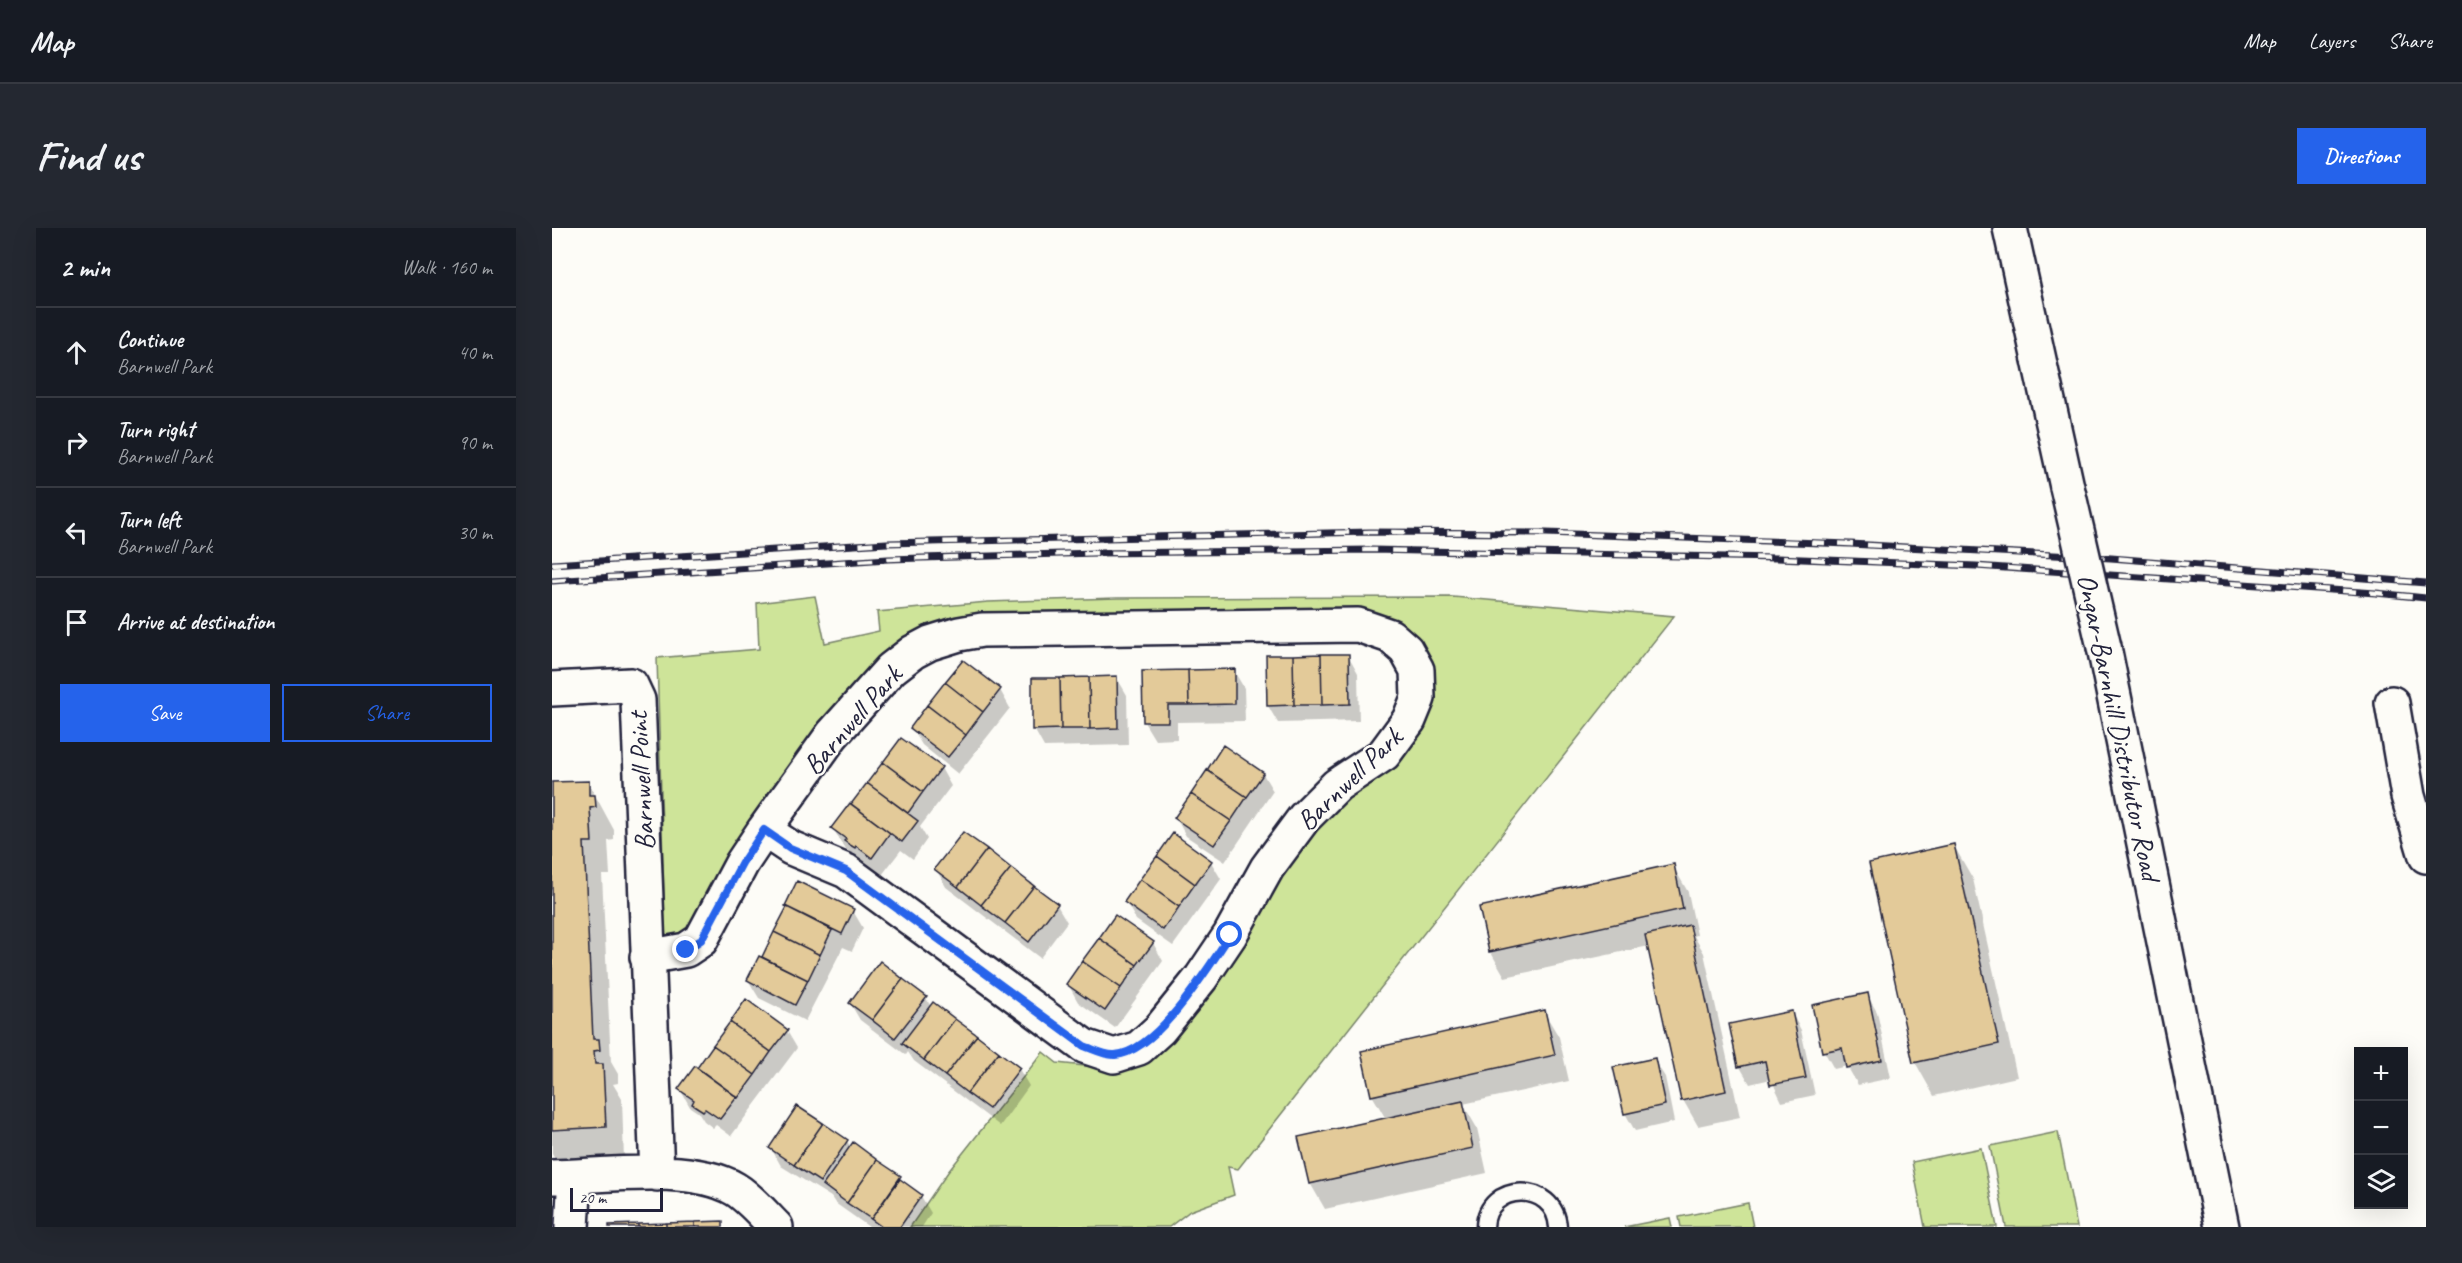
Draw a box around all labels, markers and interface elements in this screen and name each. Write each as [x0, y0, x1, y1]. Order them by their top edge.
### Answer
text: Map [30, 24, 73, 59]
text: Map [2243, 28, 2276, 54]
text: Layers [2309, 28, 2355, 54]
text: Share [2388, 28, 2432, 54]
button: Directions [2297, 128, 2426, 184]
text: Find us [36, 130, 141, 183]
text: 2 min [60, 251, 110, 284]
text: Walk · 160 m [402, 255, 492, 280]
text: Continue [117, 326, 183, 354]
icon: ahead [60, 336, 93, 369]
text: 40 m [458, 340, 492, 365]
text: Barnwell Park [117, 354, 212, 379]
text: Turn right [117, 416, 194, 444]
icon: right [60, 426, 93, 459]
text: 90 m [458, 430, 492, 455]
text: Barnwell Park [117, 444, 212, 469]
text: Turn left [117, 506, 181, 534]
icon: left [60, 516, 93, 549]
text: 30 m [458, 520, 492, 545]
text: Barnwell Park [117, 534, 212, 559]
street label: Ongar-Barnhill Distributor Road [2069, 571, 2169, 887]
icon: arrive [60, 606, 93, 639]
text: Arrive at destination [117, 608, 274, 636]
street label: Barnwell Park [795, 656, 911, 782]
button: Save [60, 684, 270, 742]
button: Share [282, 684, 492, 742]
street label: Barnwell Point [620, 708, 662, 851]
street label: Barnwell Park [1289, 718, 1411, 838]
route start [1216, 921, 1242, 947]
route end [672, 936, 698, 962]
map controls [2354, 1047, 2408, 1209]
button: + [2354, 1047, 2408, 1101]
button: − [2354, 1101, 2408, 1155]
button: layers [2354, 1155, 2408, 1209]
scale bar [570, 1185, 663, 1212]
text: 20 m [579, 1188, 606, 1208]

